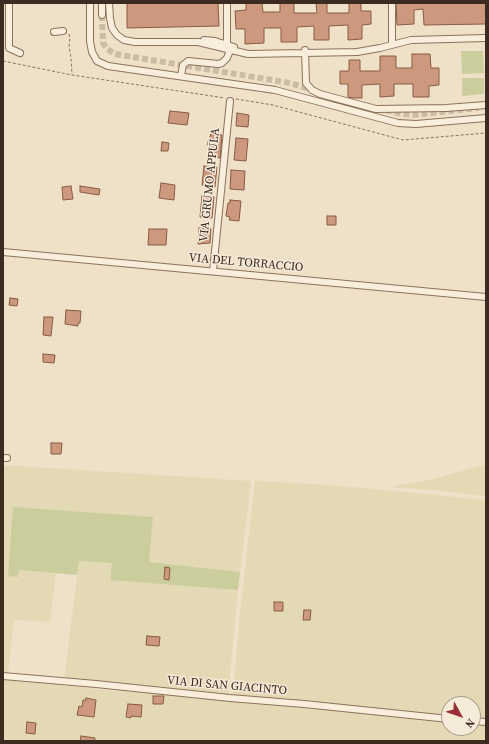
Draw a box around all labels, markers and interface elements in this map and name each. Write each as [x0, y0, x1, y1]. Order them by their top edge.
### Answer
street label: VIA GRUMO APPULA [197, 127, 223, 243]
street label: VIA DEL TORRACCIO [188, 251, 304, 275]
street label: VIA DI SAN GIACINTO [166, 674, 288, 698]
north arrow [441, 696, 481, 736]
text: N [461, 715, 478, 731]

